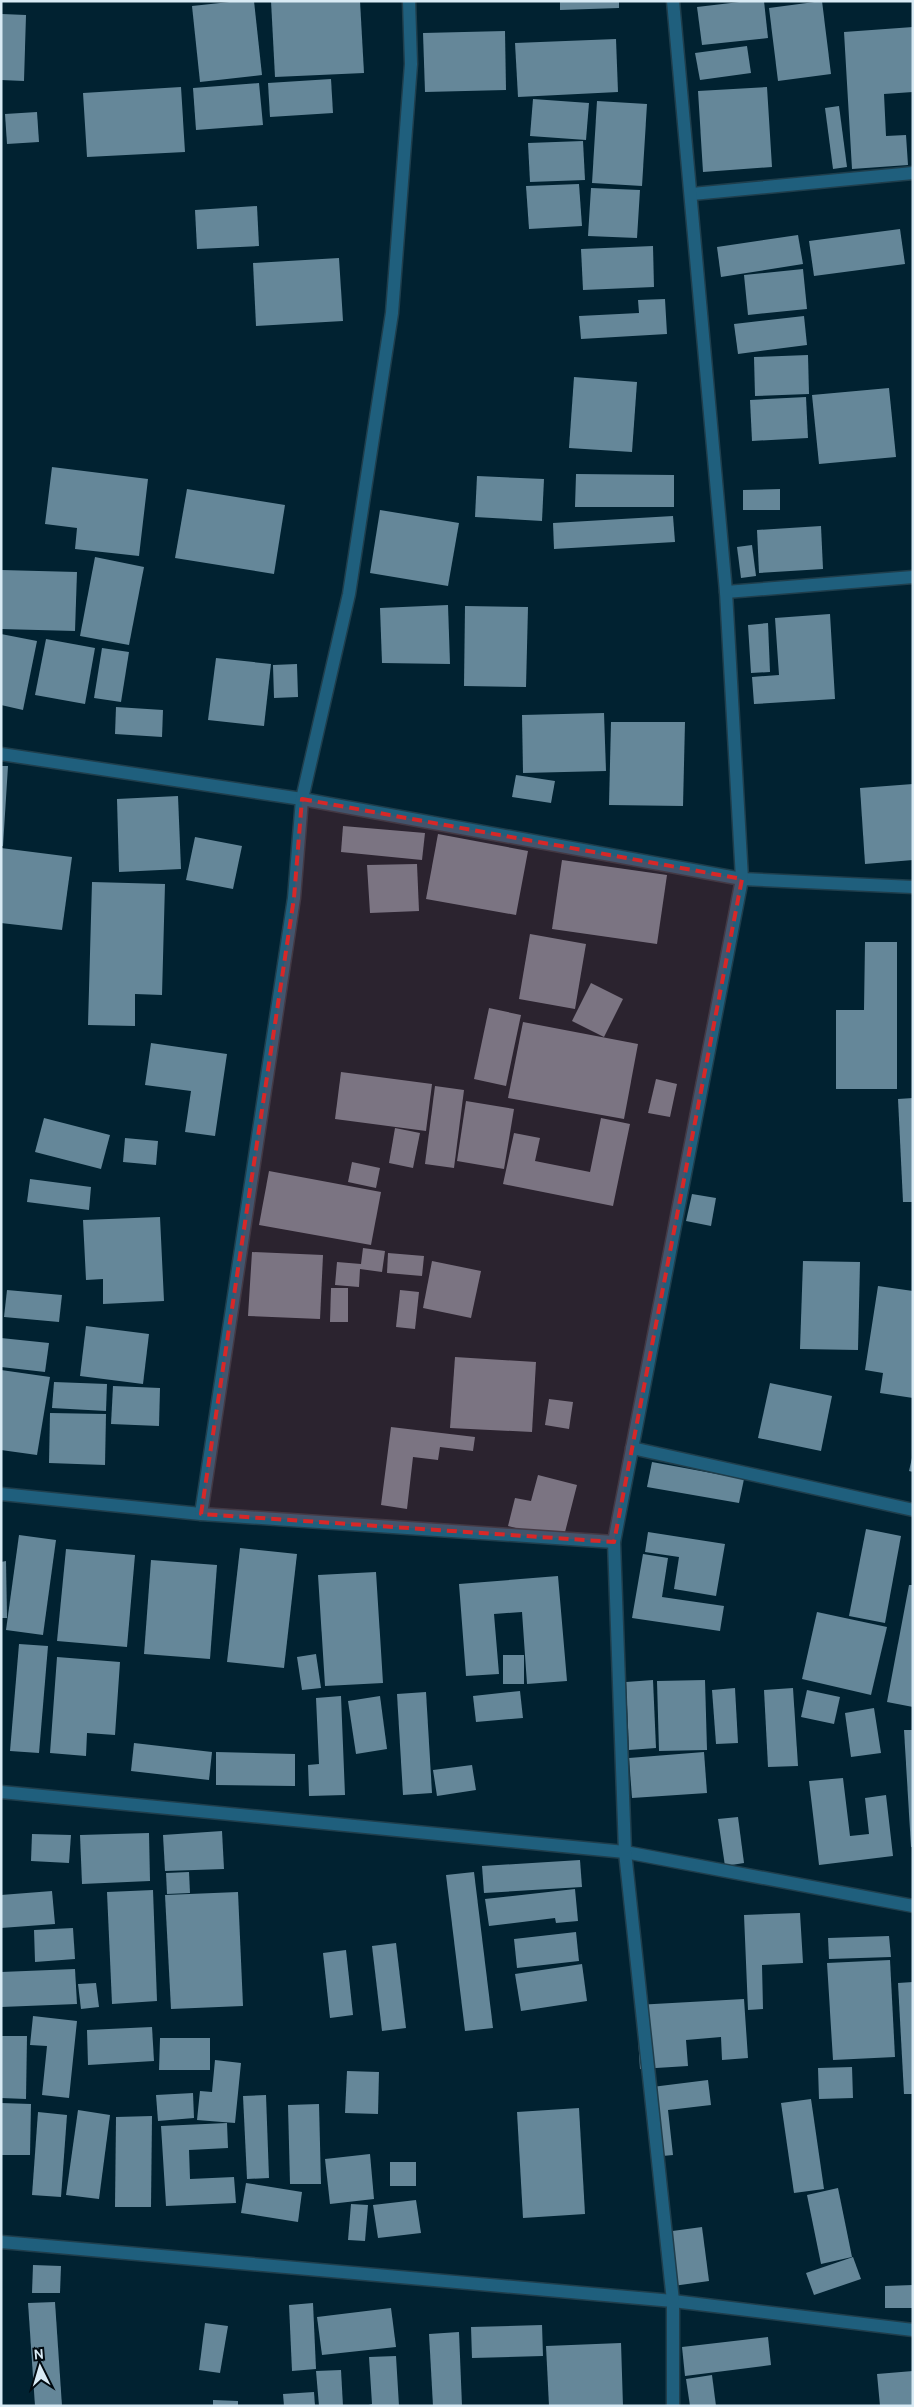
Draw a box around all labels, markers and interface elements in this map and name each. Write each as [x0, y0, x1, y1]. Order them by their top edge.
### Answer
north arrow [15, 2342, 65, 2392]
text: N [33, 2345, 45, 2363]

